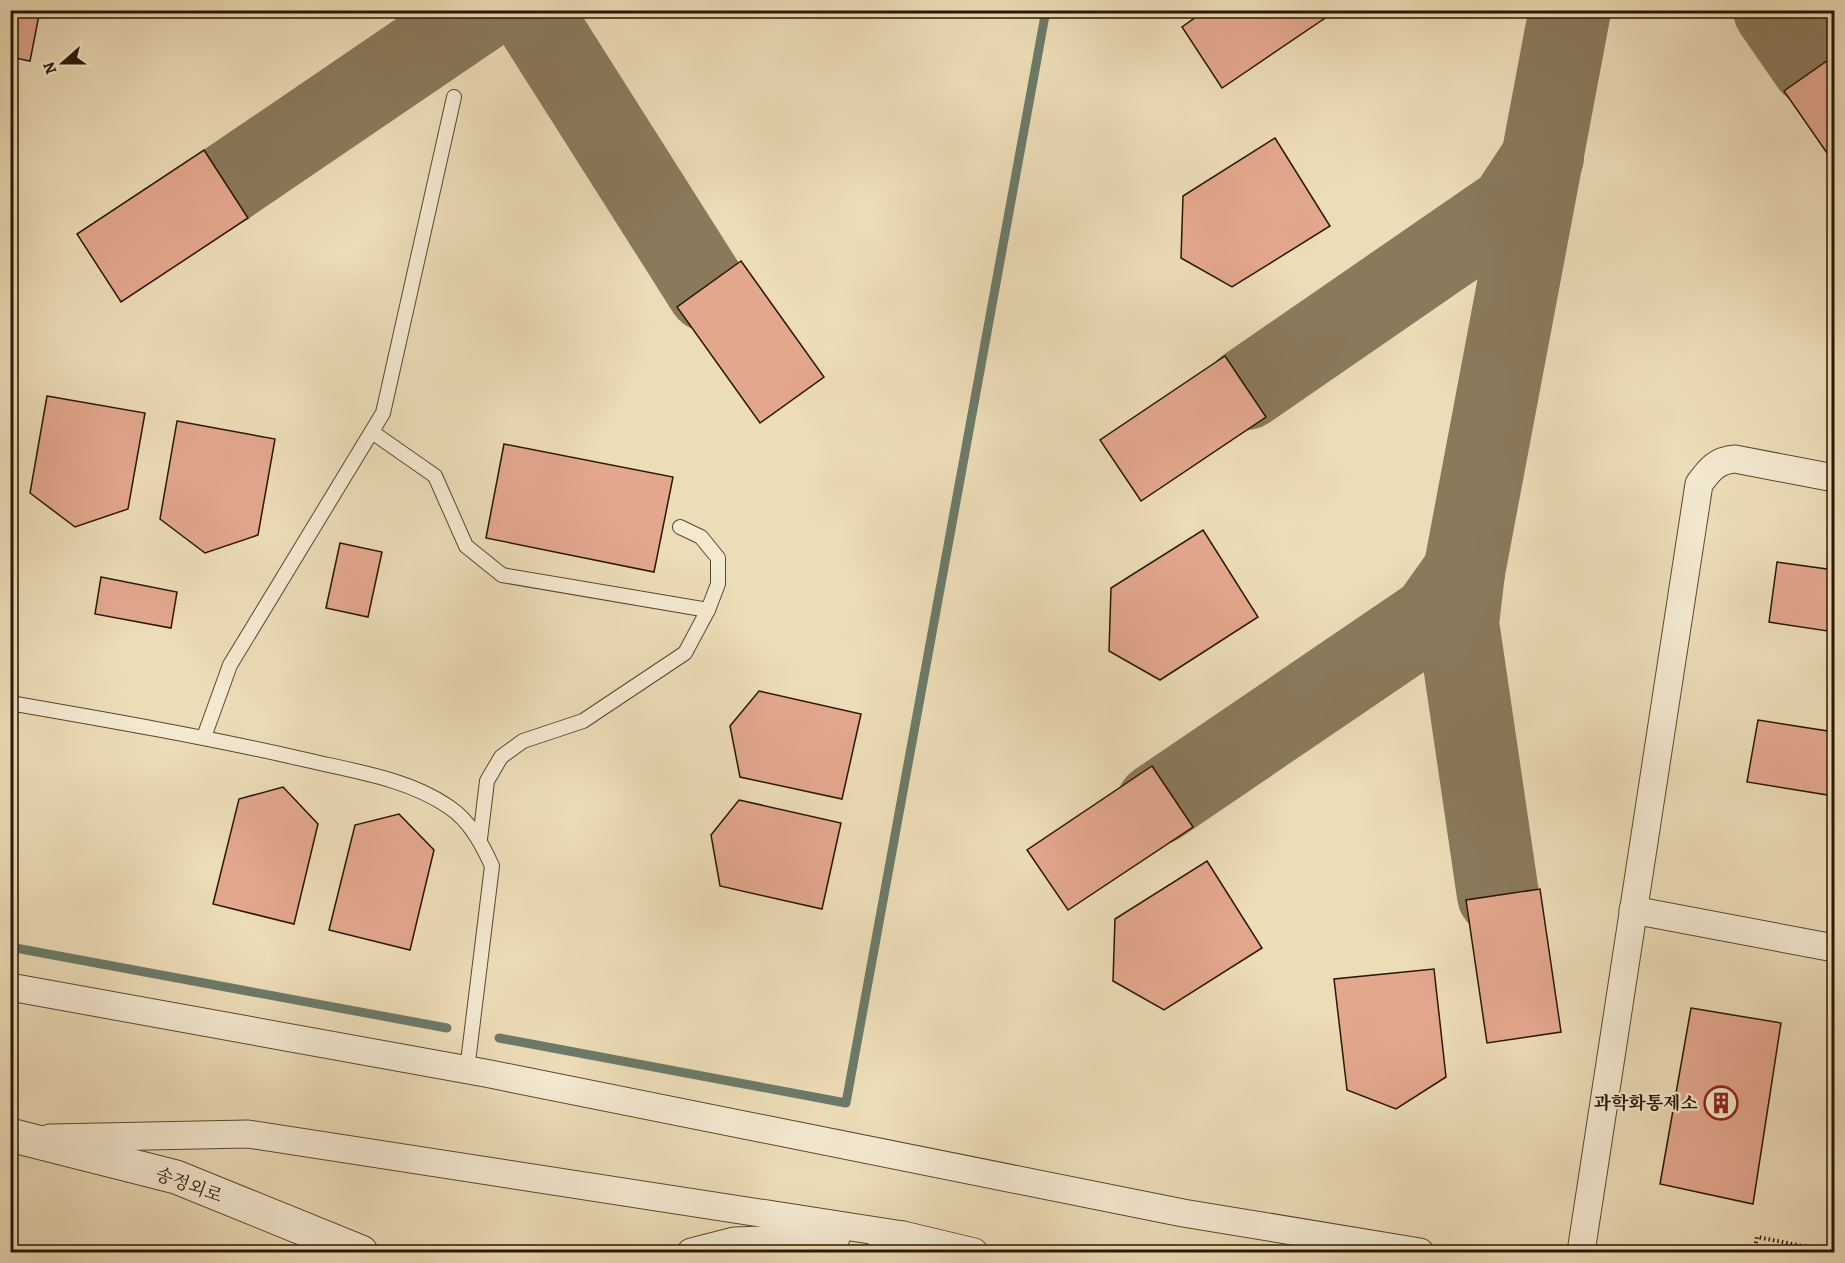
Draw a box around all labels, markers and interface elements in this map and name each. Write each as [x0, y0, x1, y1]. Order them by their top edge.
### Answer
north arrow [33, 33, 93, 93]
text: N [37, 58, 62, 77]
building icon: 과학화통제소 [1703, 1085, 1739, 1121]
place label: 과학화통제소 [1594, 1091, 1699, 1115]
street label: 송정외로 [152, 1162, 226, 1208]

